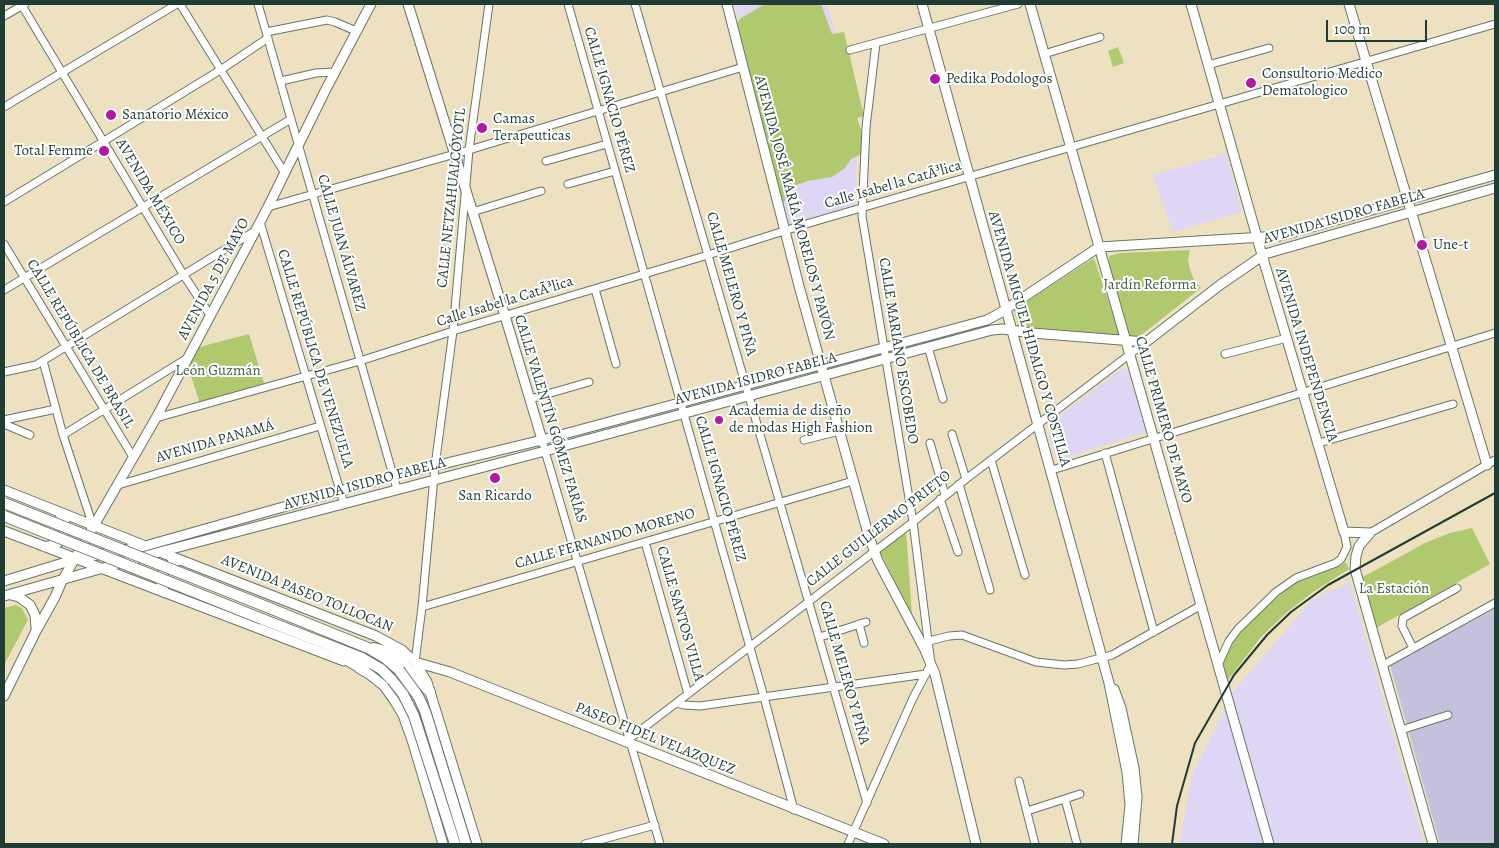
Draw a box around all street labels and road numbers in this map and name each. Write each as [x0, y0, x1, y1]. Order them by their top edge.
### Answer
street label: CALLE IGNACIO PÉREZ [580, 25, 638, 175]
street label: AVENIDA JOSÉ MARÍA MORELOS Y PAVÓN [750, 73, 838, 343]
street label: CALLE NETZAHUALCÓYOTL [434, 107, 470, 289]
street label: AVENIDA MÉXICO [111, 136, 189, 248]
street label: Calle Isabel la CatÃ³lica [822, 157, 964, 213]
street label: CALLE JUAN ÁLVAREZ [313, 172, 369, 314]
street label: AVENIDA ISIDRO FABELA [1261, 185, 1427, 249]
street label: AVENIDA MIGUEL HIDALGO Y COSTILLA [984, 209, 1074, 469]
street label: CALLE MELERO Y PIÑA [702, 210, 760, 358]
street label: AVENIDA 5 DE MAYO [174, 215, 254, 343]
street label: CALLE REPÚBLICA DE VENEZUELA [273, 247, 357, 471]
street label: CALLE REPÚBLICA DE BRASIL [22, 256, 138, 432]
street label: CALLE MARIANO ESCOBEDO [874, 256, 922, 446]
street label: AVENIDA INDEPENDENCIA [1271, 266, 1341, 444]
street label: Calle Isabel la CatÃ³lica [435, 273, 575, 331]
street label: CALLE VALENTÍN GÓMEZ FARÍAS [510, 313, 590, 525]
street label: CALLE PRIMERO DE MAYO [1131, 334, 1195, 506]
street label: AVENIDA ISIDRO FABELA [673, 349, 839, 409]
street label: CALLE IGNACIO PÉREZ [691, 414, 749, 564]
street label: AVENIDA PANAMÁ [154, 417, 276, 467]
street label: AVENIDA ISIDRO FABELA [282, 454, 448, 514]
street label: CALLE GUILLERMO PRIETO [803, 467, 955, 591]
street label: CALLE FERNANDO MORENO [513, 505, 697, 573]
street label: CALLE SANTOS VILLA [652, 544, 708, 684]
street label: AVENIDA PASEO TOLLOCAN [219, 551, 395, 637]
street label: CALLE MELERO Y PIÑA [815, 599, 873, 747]
street label: PASEO FIDEL VELAZQUEZ [572, 699, 738, 779]

